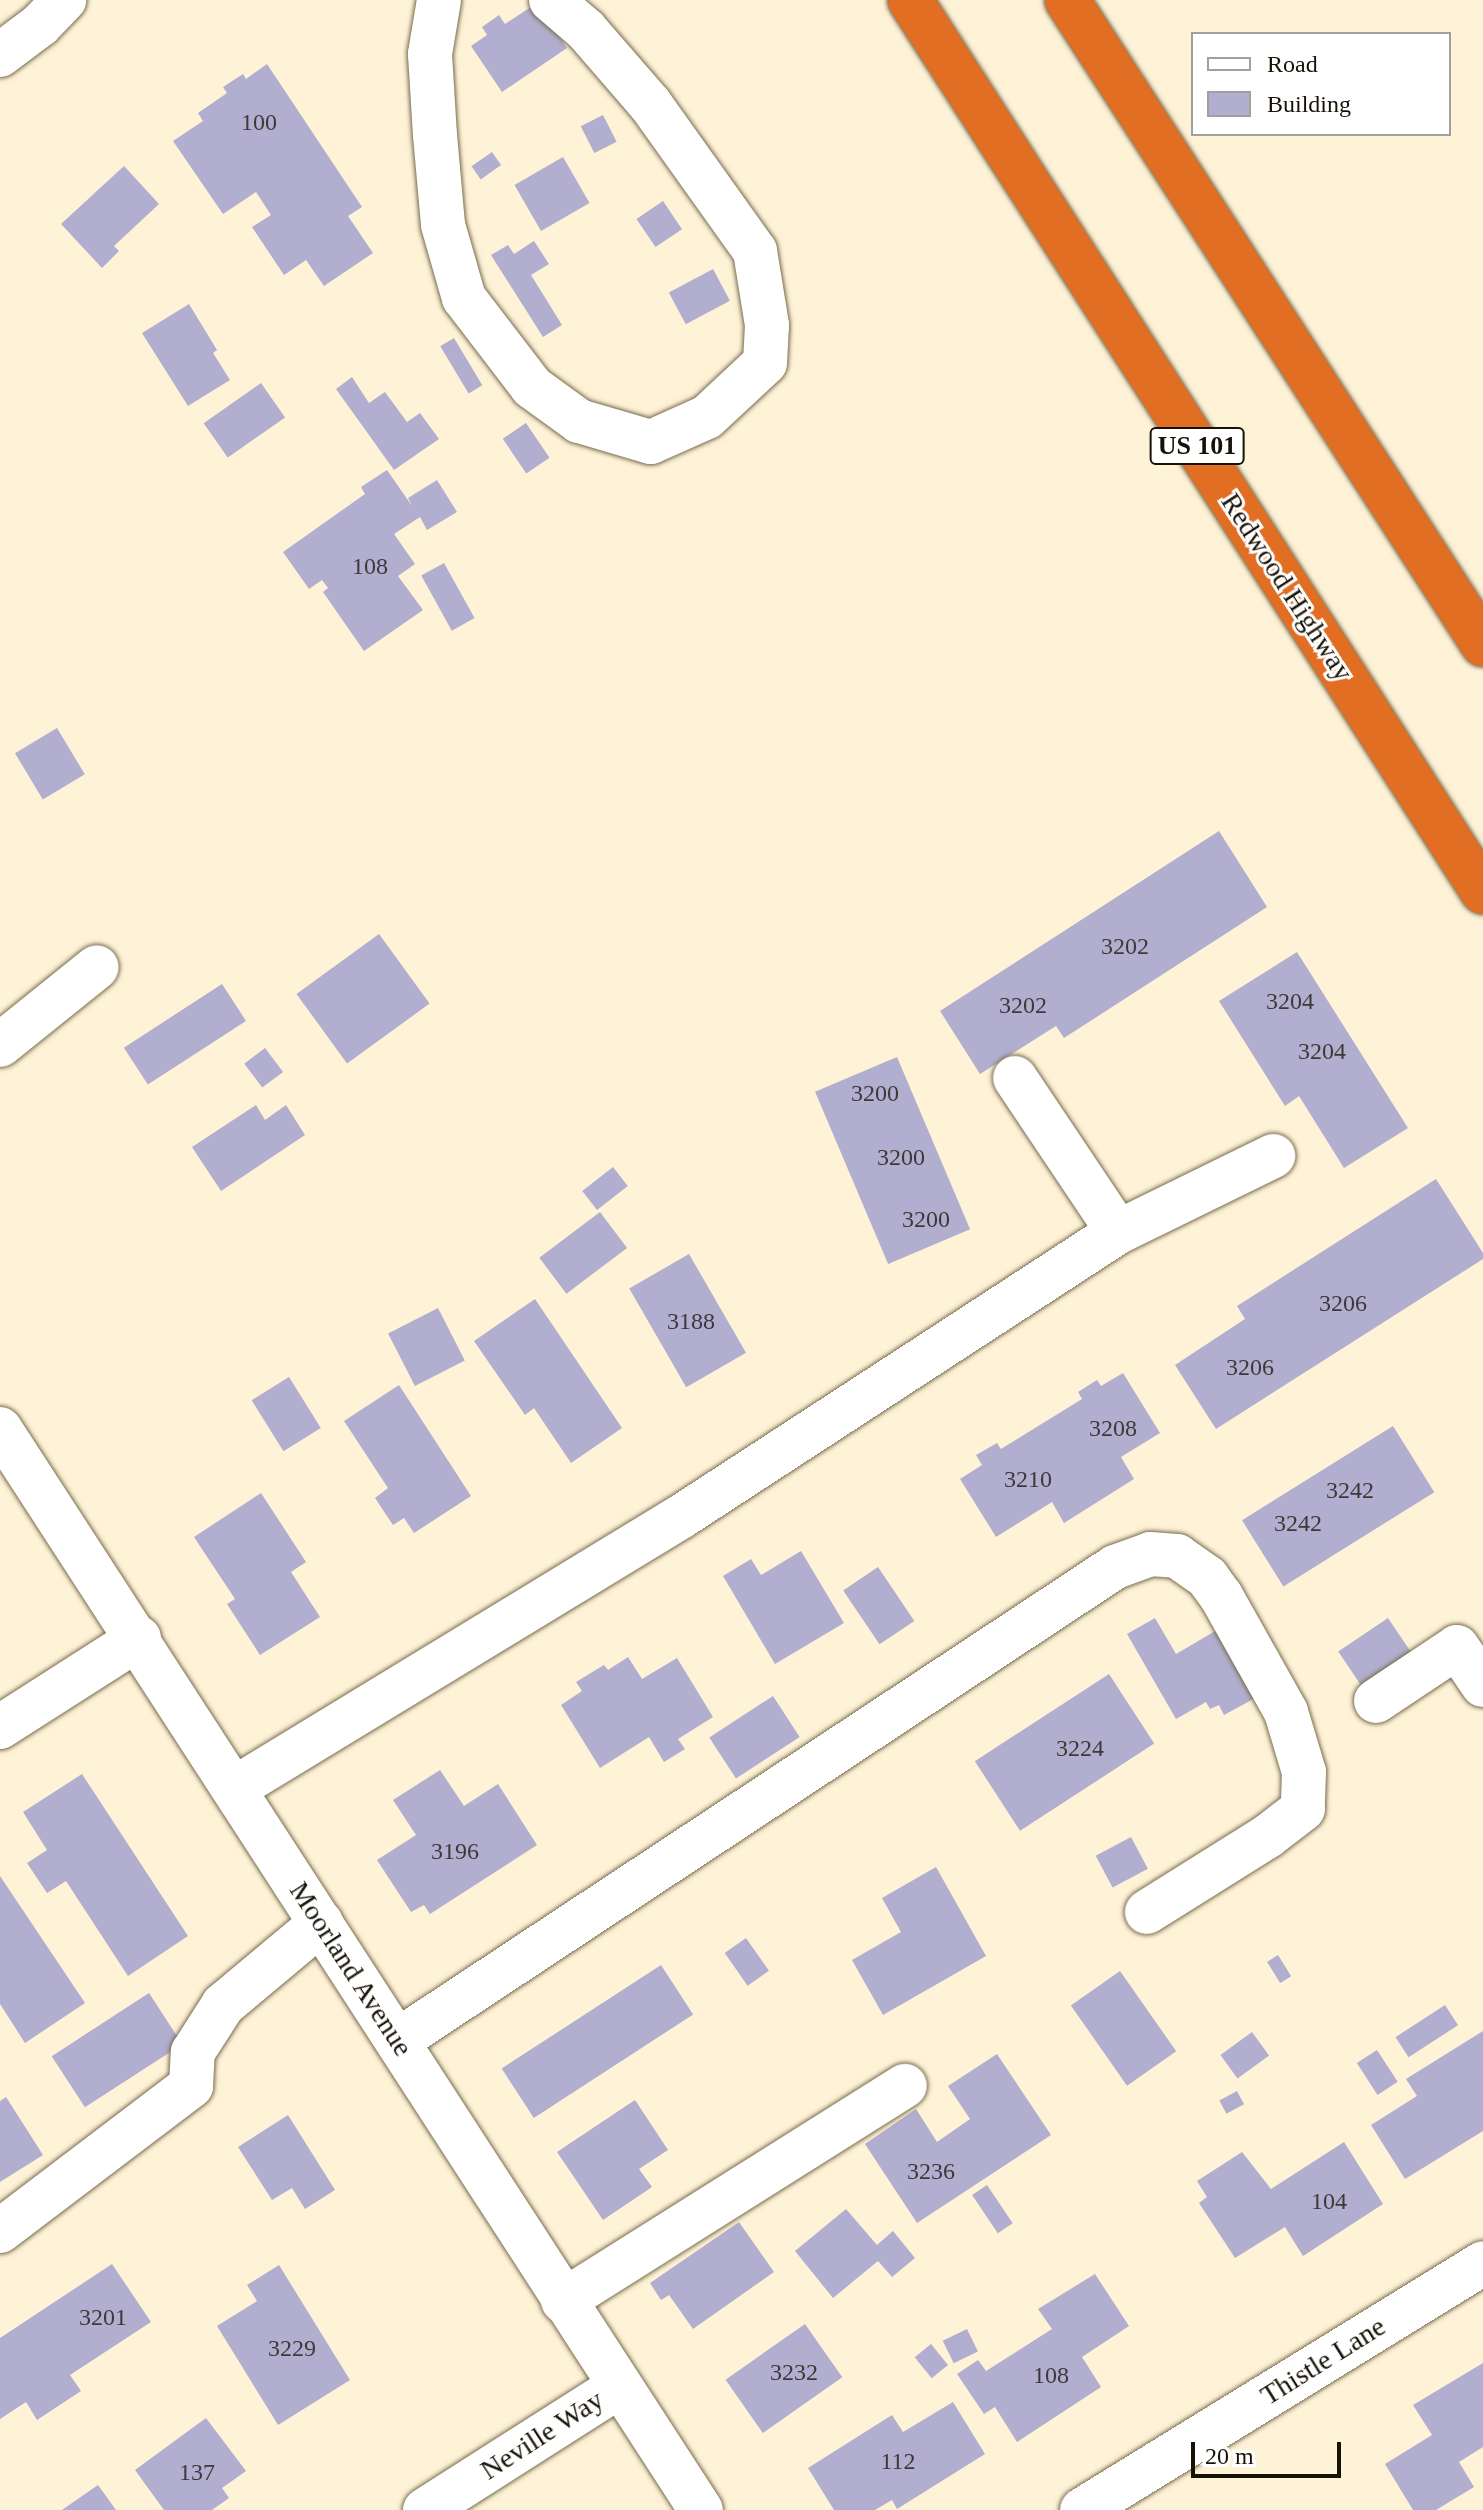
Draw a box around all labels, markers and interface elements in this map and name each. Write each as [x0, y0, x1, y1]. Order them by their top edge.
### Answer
legend [1191, 32, 1451, 136]
text: Road [1267, 51, 1318, 77]
text: Building [1267, 91, 1351, 117]
house number: 100 [241, 109, 277, 137]
road number: US 101 [1149, 424, 1245, 468]
street label: Redwood Highway [1214, 487, 1360, 687]
house number: 108 [352, 553, 388, 581]
house number: 3202 [1101, 933, 1149, 961]
house number: 3204 [1266, 988, 1314, 1016]
house number: 3202 [999, 992, 1047, 1020]
house number: 3204 [1298, 1038, 1346, 1066]
house number: 3200 [851, 1080, 899, 1108]
house number: 3200 [877, 1144, 925, 1172]
house number: 3200 [902, 1206, 950, 1234]
house number: 3206 [1319, 1290, 1367, 1318]
house number: 3188 [667, 1308, 715, 1336]
house number: 3206 [1226, 1354, 1274, 1382]
house number: 3208 [1089, 1415, 1137, 1443]
house number: 3210 [1004, 1466, 1052, 1494]
house number: 3242 [1326, 1477, 1374, 1505]
house number: 3242 [1274, 1510, 1322, 1538]
house number: 3224 [1056, 1735, 1104, 1763]
house number: 3196 [431, 1838, 479, 1866]
street label: Moorland Avenue [282, 1875, 420, 2063]
house number: 3236 [907, 2158, 955, 2186]
house number: 104 [1311, 2188, 1347, 2216]
house number: 3201 [79, 2304, 127, 2332]
street label: Thistle Lane [1254, 2309, 1392, 2413]
house number: 3229 [268, 2335, 316, 2363]
house number: 3232 [770, 2359, 818, 2387]
house number: 108 [1033, 2362, 1069, 2390]
street label: Neville Way [474, 2383, 610, 2487]
scale bar [1195, 2426, 1345, 2476]
text: 20 m [1205, 2443, 1254, 2469]
house number: 112 [880, 2448, 916, 2476]
house number: 137 [179, 2459, 215, 2487]

